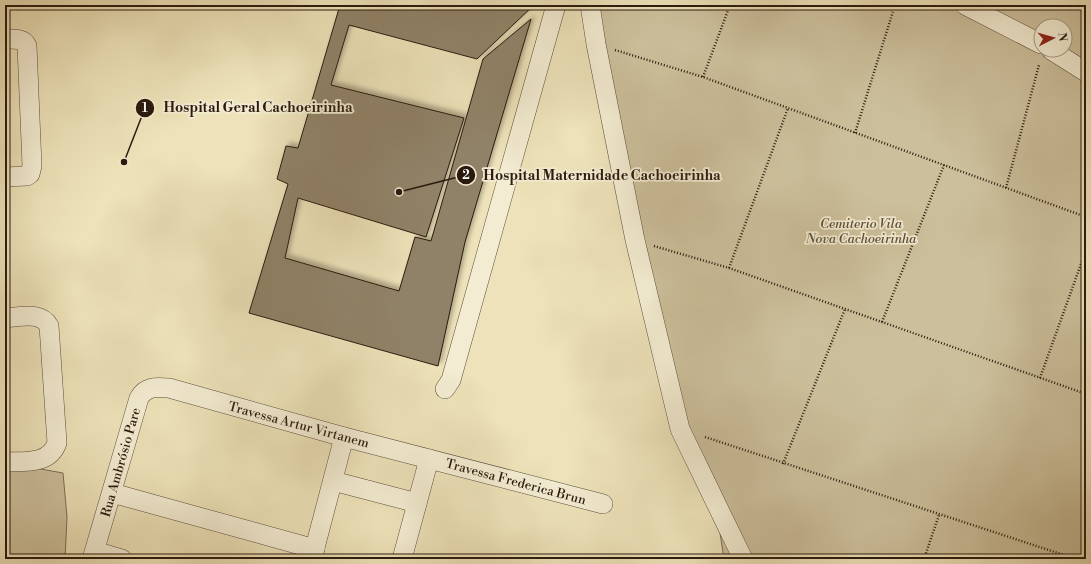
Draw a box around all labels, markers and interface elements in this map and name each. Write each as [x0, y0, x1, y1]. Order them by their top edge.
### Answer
north arrow [1033, 18, 1073, 58]
text: N [1055, 32, 1069, 42]
callout: Hospital Geral Cachoeirinha [135, 95, 361, 121]
text: Hospital Geral Cachoeirinha [163, 99, 353, 117]
text: 1 [142, 101, 148, 116]
callout: Hospital Maternidade Cachoeirinha [456, 162, 729, 188]
text: Hospital Maternidade Cachoeirinha [483, 167, 721, 185]
text: 2 [462, 168, 470, 183]
park label: Cemiterio Vila Nova Cachoeirinha [805, 216, 917, 247]
street label: Travessa Artur Virtanem [227, 398, 372, 452]
street label: Rua Ambrósio Pare [98, 405, 144, 519]
street label: Travessa Frederica Brun [444, 456, 588, 508]

